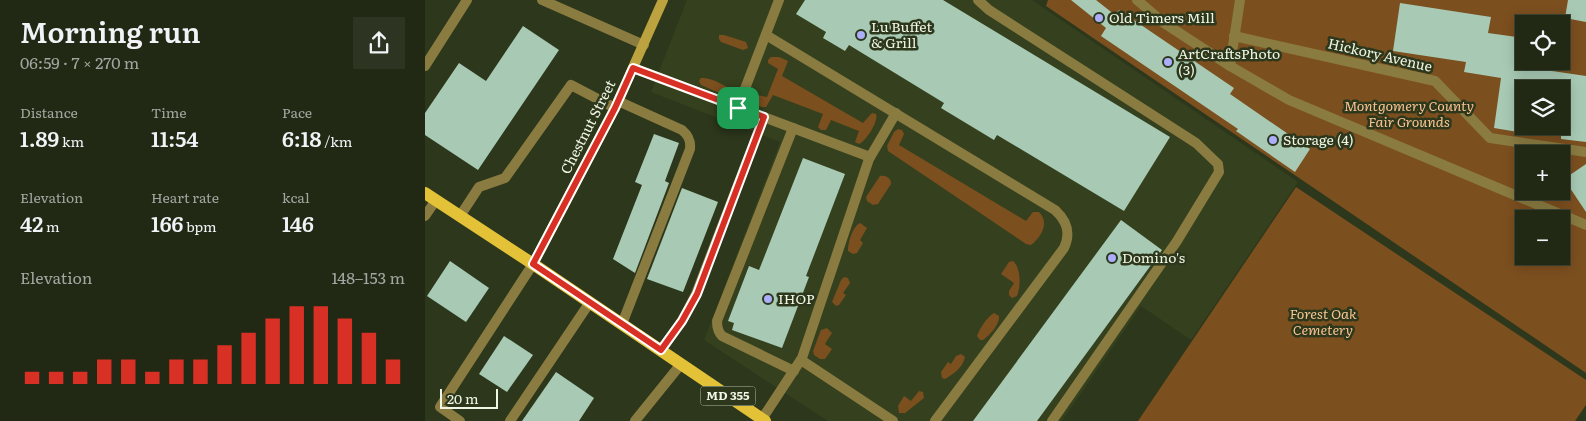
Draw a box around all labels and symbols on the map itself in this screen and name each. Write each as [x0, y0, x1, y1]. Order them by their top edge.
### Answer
place label: Old Timers Mill [1109, 7, 1215, 27]
marker: Old Timers Mill [1093, 12, 1105, 24]
place label: Lu Buffet & Grill [871, 16, 932, 52]
marker: Lu Buffet & Grill [855, 29, 867, 41]
street label: Hickory Avenue [1326, 32, 1434, 76]
place label: ArtCraftsPhoto (3) [1178, 43, 1280, 79]
marker: ArtCraftsPhoto (3) [1162, 56, 1174, 68]
street label: Chestnut Street [555, 76, 620, 177]
pin [717, 87, 759, 129]
park label: Montgomery County Fair Grounds [1344, 95, 1474, 131]
place label: Storage (4) [1283, 129, 1354, 149]
marker: Storage (4) [1267, 134, 1279, 146]
place label: Domino's [1122, 247, 1185, 267]
marker: Domino's [1106, 252, 1118, 264]
place label: IHOP [778, 288, 815, 308]
marker: IHOP [762, 293, 774, 305]
park label: Forest Oak Cemetery [1289, 303, 1357, 339]
scale bar [440, 386, 497, 409]
road number: MD 355 [701, 386, 755, 406]

